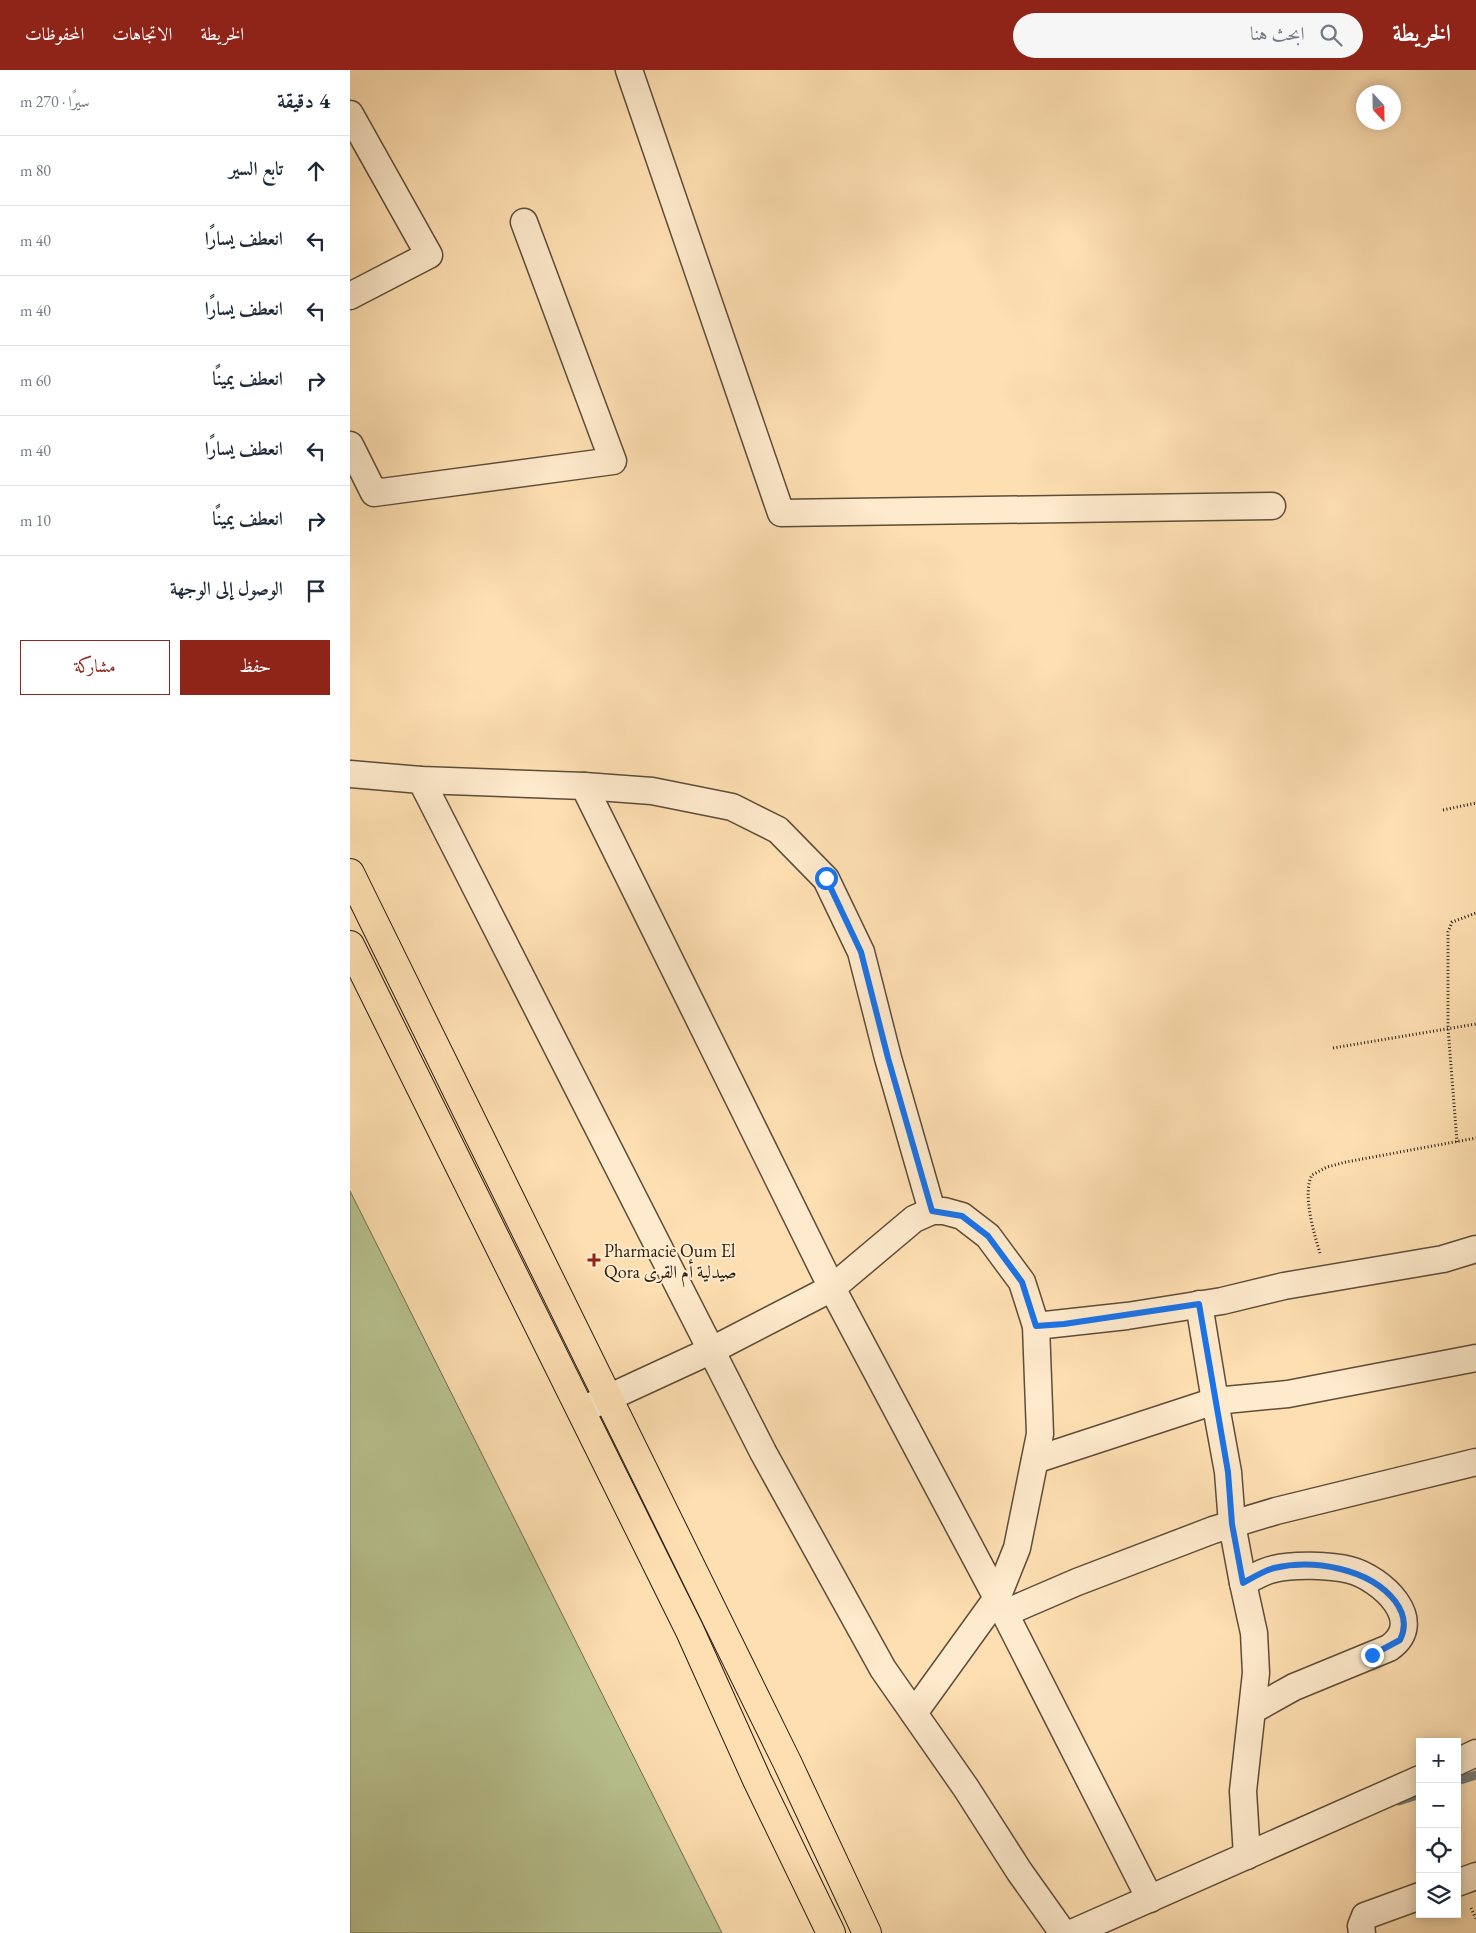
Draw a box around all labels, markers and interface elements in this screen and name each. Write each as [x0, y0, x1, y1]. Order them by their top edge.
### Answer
search box [1013, 13, 1363, 58]
text: الخريطة [1393, 17, 1451, 48]
text: ابحث هنا [1250, 21, 1305, 46]
icon: search [1317, 21, 1345, 49]
text: المحفوظات [25, 22, 84, 45]
text: الاتجاهات [112, 22, 172, 45]
text: الخريطة [200, 22, 244, 45]
north arrow [1356, 85, 1401, 130]
text: 4 دقيقة [277, 87, 330, 114]
text: سيرًا · 270 m [20, 91, 90, 112]
text: تابع السير [229, 156, 283, 181]
icon: ahead [302, 157, 330, 185]
text: 80 m [20, 160, 51, 181]
text: انعطف يسارًا [205, 226, 283, 251]
icon: left [302, 227, 330, 255]
text: 40 m [20, 230, 51, 251]
text: انعطف يسارًا [205, 296, 283, 321]
icon: left [302, 297, 330, 325]
text: 40 m [20, 300, 51, 321]
text: انعطف يمينًا [212, 366, 283, 391]
icon: right [302, 367, 330, 395]
text: 60 m [20, 370, 51, 391]
text: انعطف يسارًا [205, 436, 283, 461]
icon: left [302, 437, 330, 465]
text: 40 m [20, 440, 51, 461]
text: انعطف يمينًا [212, 506, 283, 531]
icon: right [302, 507, 330, 535]
text: 10 m [20, 510, 51, 531]
text: الوصول إلى الوجهة [170, 576, 283, 601]
icon: arrive [302, 577, 330, 605]
button: مشاركة [20, 640, 170, 695]
button: حفظ [180, 640, 330, 695]
route start [815, 867, 838, 890]
place label: Pharmacie Oum El Qora صيدلية أم القرى [604, 1239, 737, 1288]
marker: Pharmacie Oum El Qora صيدلية أم القرى [588, 1254, 600, 1266]
route end [1361, 1644, 1384, 1667]
map controls [1416, 1738, 1461, 1918]
button: + [1416, 1738, 1461, 1783]
button: − [1416, 1783, 1461, 1828]
button: locate [1416, 1828, 1461, 1873]
button: layers [1416, 1873, 1461, 1918]

